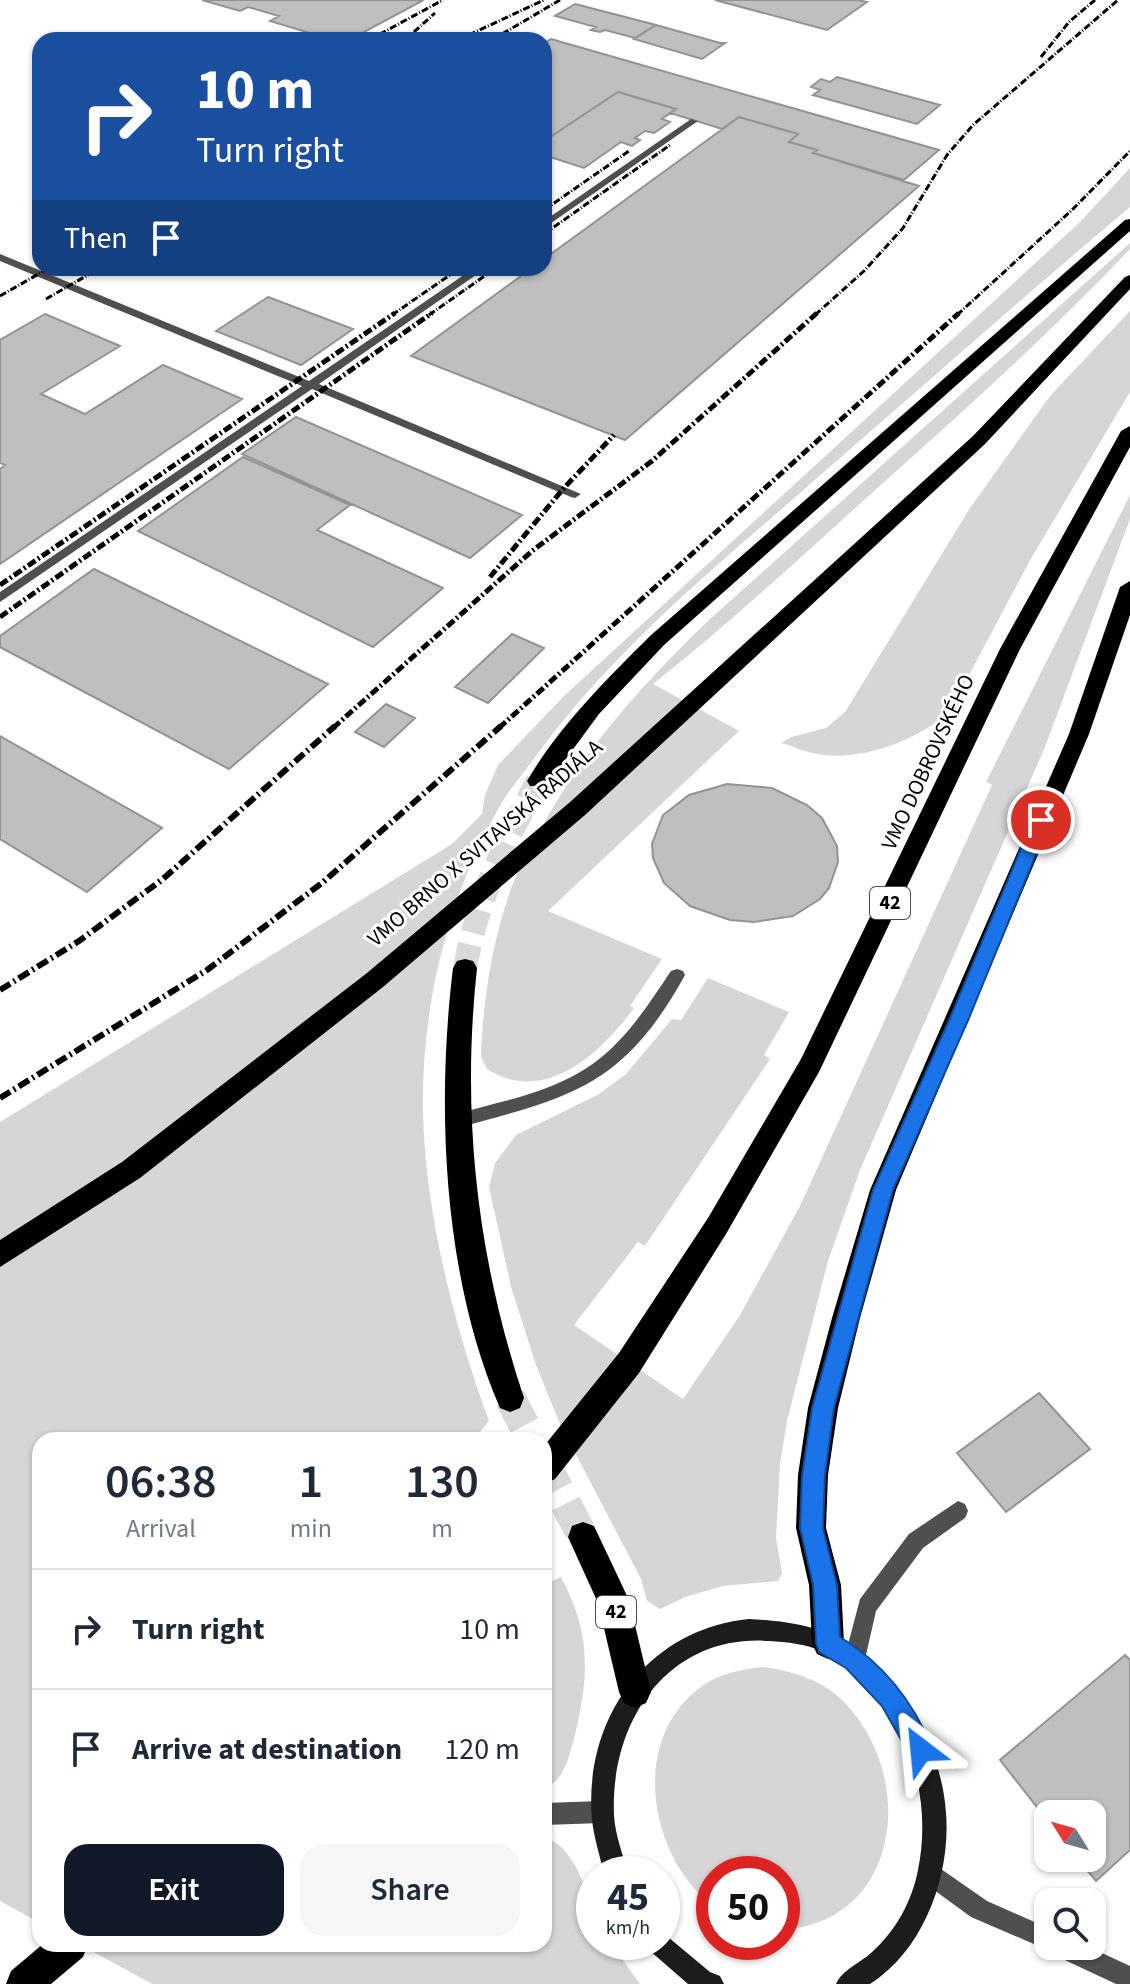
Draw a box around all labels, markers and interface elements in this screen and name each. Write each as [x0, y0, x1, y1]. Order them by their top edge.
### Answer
text: 10 m [196, 51, 314, 130]
icon: right [64, 64, 168, 168]
text: Turn right [196, 125, 344, 176]
icon: arrive [144, 216, 188, 260]
text: Then [64, 217, 128, 260]
street label: VMO DOBROVSKÉHO [873, 669, 983, 855]
street label: VMO BRNO X SVITAVSKÁ RADIÁLA [360, 732, 610, 954]
pin [1007, 786, 1075, 854]
icon: arrive [1019, 798, 1063, 842]
road number: 42 [870, 887, 910, 919]
text: 06:38 [105, 1448, 217, 1516]
text: 1 [299, 1448, 323, 1516]
text: 130 [405, 1448, 479, 1516]
text: Arrival [126, 1510, 196, 1547]
text: min [290, 1510, 332, 1547]
text: m [431, 1510, 453, 1547]
road number: 42 [596, 1596, 636, 1628]
icon: right [64, 1607, 108, 1651]
text: Turn right [132, 1608, 264, 1651]
text: 10 m [459, 1608, 520, 1651]
position arrow [879, 1708, 963, 1792]
icon: arrive [64, 1727, 108, 1771]
text: Arrive at destination [132, 1728, 402, 1771]
text: 120 m [444, 1728, 520, 1771]
north arrow [1034, 1800, 1106, 1872]
map controls [1034, 1800, 1106, 1960]
button: Exit [64, 1844, 284, 1936]
button: Share [300, 1844, 520, 1936]
speed limit sign: 50 [696, 1856, 800, 1960]
text: 45 [607, 1869, 649, 1926]
button: search [1034, 1888, 1106, 1960]
text: km/h [606, 1914, 650, 1942]

